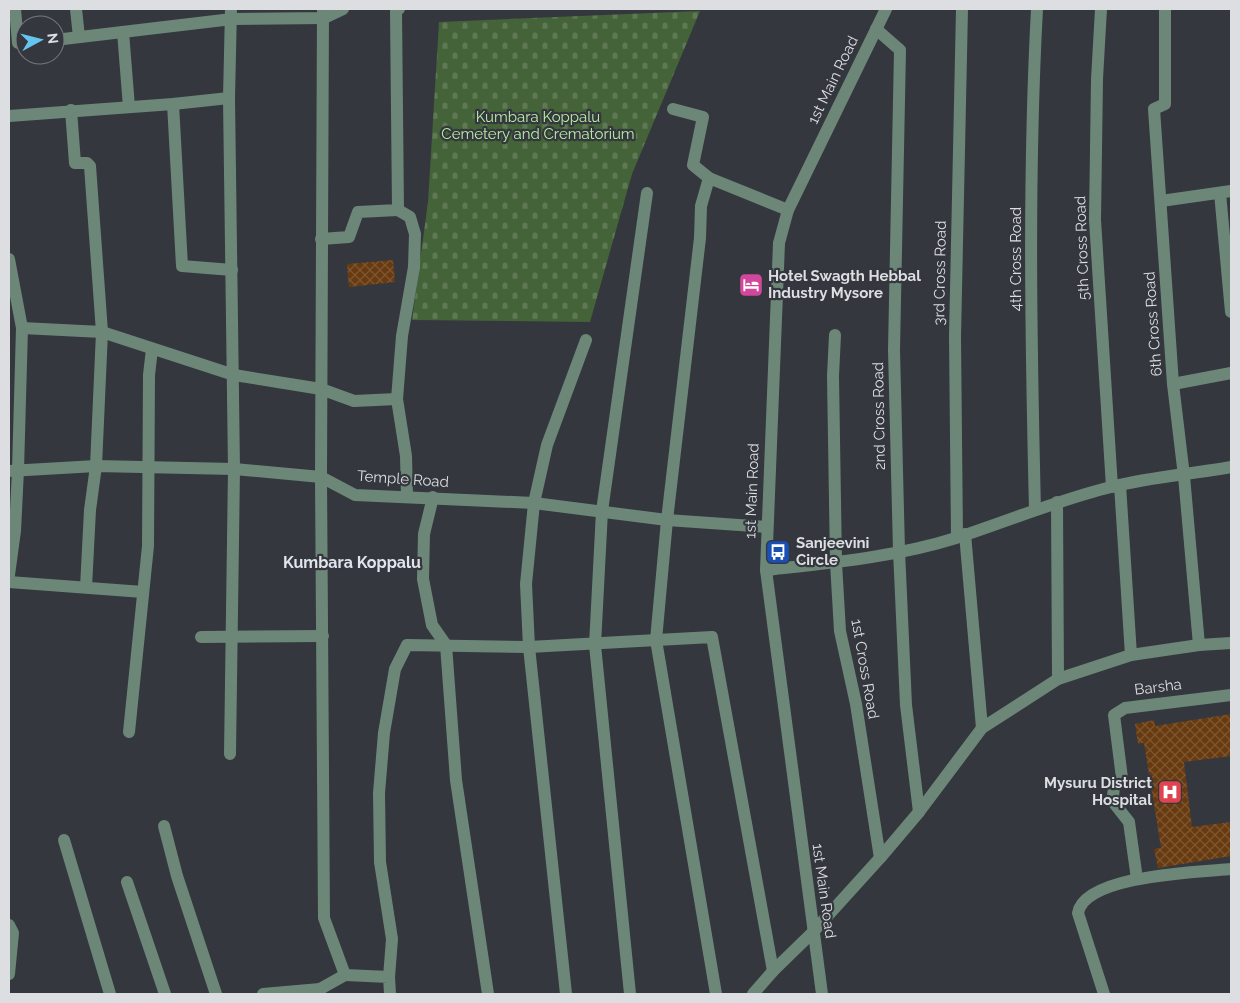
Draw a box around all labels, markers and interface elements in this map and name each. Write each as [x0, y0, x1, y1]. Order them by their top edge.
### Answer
north arrow [15, 15, 65, 65]
text: N [44, 32, 61, 45]
street label: 1st Main Road [804, 33, 862, 127]
park label: Kumbara Koppalu Cemetery and Crematorium [441, 108, 635, 143]
street label: 5th Cross Road [1071, 196, 1093, 300]
street label: 4th Cross Road [1007, 207, 1025, 311]
street label: 3rd Cross Road [930, 220, 950, 326]
place label: Hotel Swagth Hebbal Industry Mysore [768, 267, 921, 302]
street label: 6th Cross Road [1140, 271, 1166, 377]
hotel icon: Hotel Swagth Hebbal Industry Mysore [738, 272, 764, 298]
street label: 2nd Cross Road [869, 362, 889, 470]
street label: 1st Main Road [741, 443, 763, 539]
street label: Temple Road [356, 467, 450, 491]
place label: Sanjeevini Circle [796, 534, 869, 569]
bus stop icon: Sanjeevini Circle [765, 539, 791, 565]
district label: Kumbara Koppalu [283, 553, 421, 572]
street label: 1st Cross Road [847, 618, 883, 720]
street label: Barsha [1133, 675, 1183, 699]
place label: Mysuru District Hospital [1044, 774, 1152, 809]
hospital icon: Mysuru District Hospital [1157, 779, 1183, 805]
street label: 1st Main Road [808, 842, 840, 940]

